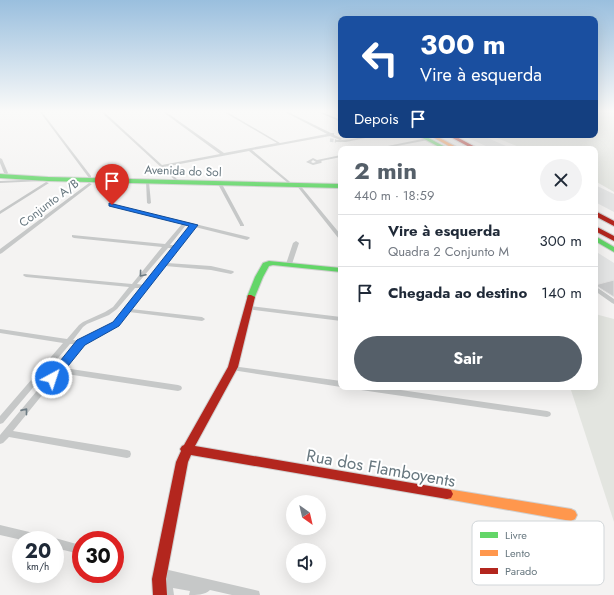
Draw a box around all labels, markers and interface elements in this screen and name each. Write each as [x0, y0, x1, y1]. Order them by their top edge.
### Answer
text: 300 m [420, 24, 506, 65]
icon: left [354, 32, 406, 84]
text: Vire à esquerda [420, 62, 542, 88]
text: Depois [354, 108, 399, 130]
icon: arrive [407, 108, 429, 130]
text: 2 min [354, 153, 417, 188]
button: close [540, 159, 582, 201]
street label: Avenida do Sol [144, 161, 222, 181]
pin [95, 164, 129, 205]
icon: arrive [101, 170, 123, 192]
street label: Conjunto A/B [15, 174, 83, 232]
text: 440 m · 18:59 [354, 186, 434, 205]
text: Vire à esquerda [388, 220, 500, 242]
icon: left [354, 230, 376, 252]
text: 300 m [540, 230, 582, 252]
text: Quadra 2 Conjunto M [388, 242, 509, 261]
one-way arrow [140, 270, 147, 277]
icon: arrive [354, 282, 376, 304]
text: Chegada ao destino [388, 282, 527, 304]
text: 140 m [541, 282, 582, 304]
button: Sair [354, 336, 582, 382]
position arrow [31, 357, 73, 399]
one-way arrow [20, 408, 27, 416]
street label: Rua dos Flamboyents [305, 443, 458, 493]
north arrow [286, 495, 326, 535]
map controls [286, 495, 326, 583]
legend [472, 521, 604, 585]
text: Livre [505, 527, 527, 543]
speed limit sign: 30 [72, 531, 124, 583]
text: 20 [25, 537, 51, 566]
button: sound [286, 543, 326, 583]
text: Lento [505, 545, 530, 561]
text: km/h [27, 559, 49, 574]
text: Parado [505, 563, 537, 579]

